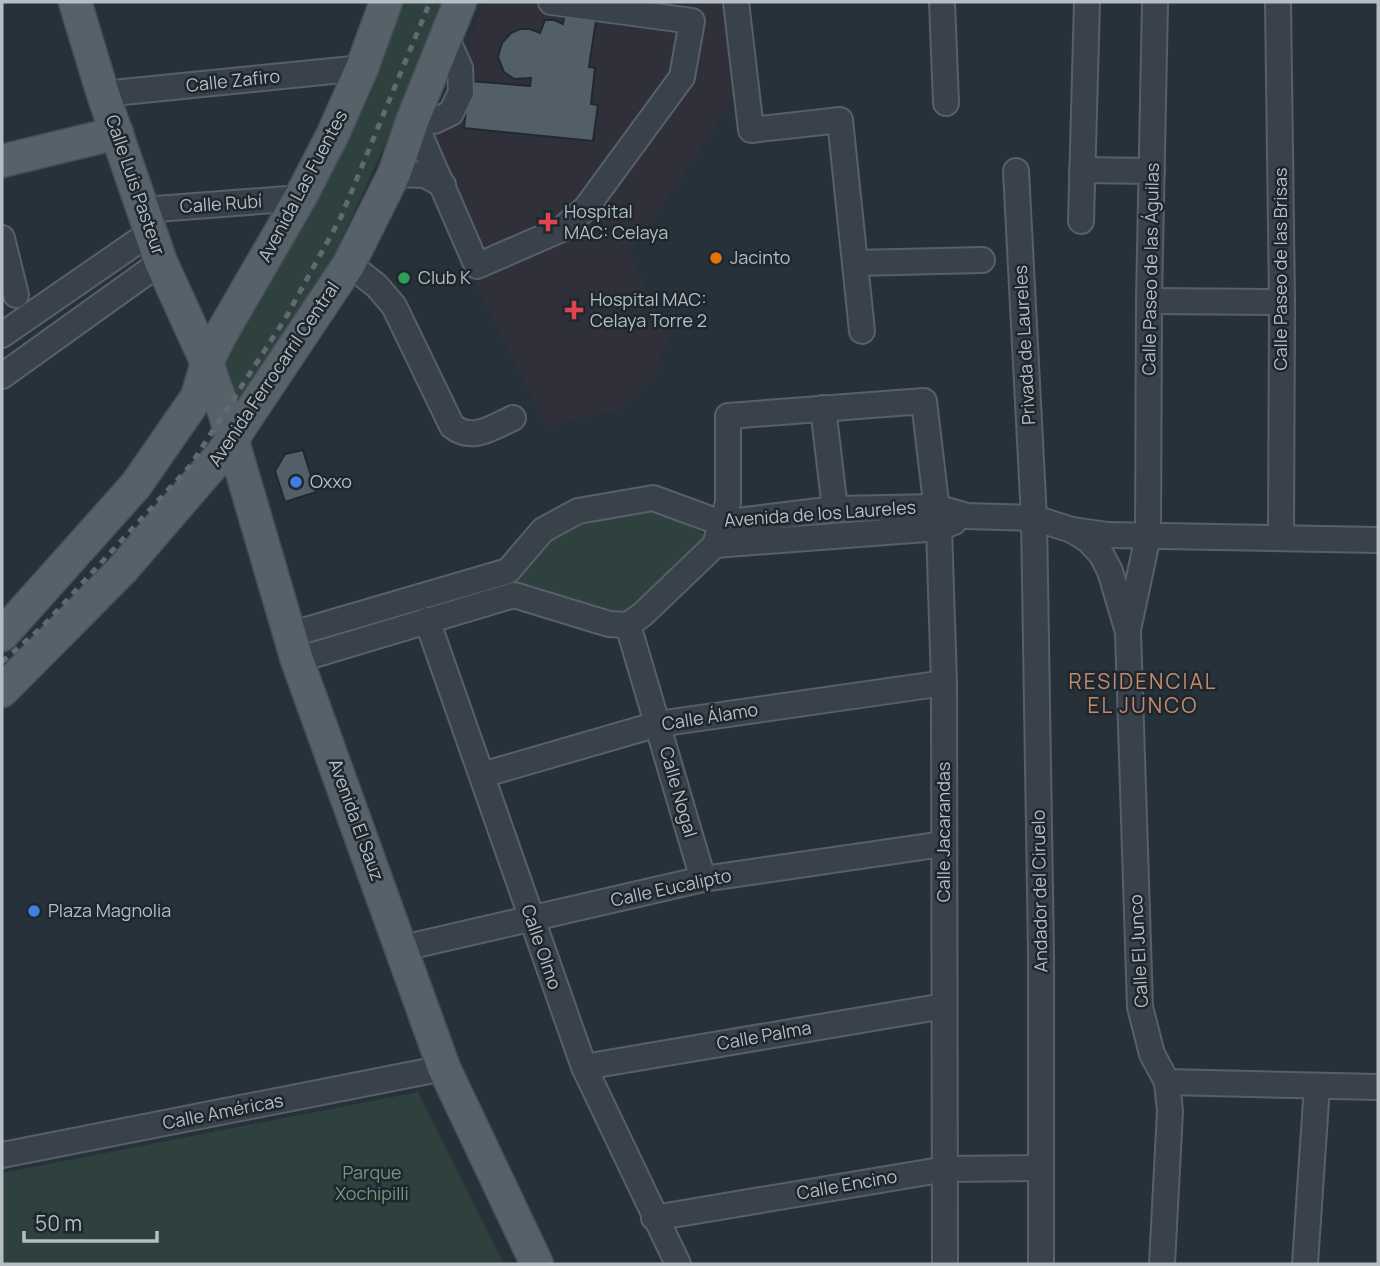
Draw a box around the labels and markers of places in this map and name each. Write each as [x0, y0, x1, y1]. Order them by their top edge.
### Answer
place label: Hospital MAC: Celaya [564, 199, 668, 244]
marker: Hospital MAC: Celaya [538, 212, 558, 232]
place label: Jacinto [730, 245, 790, 269]
marker: Jacinto [708, 250, 724, 266]
place label: Club K [418, 265, 471, 289]
marker: Club K [396, 270, 412, 286]
place label: Hospital MAC: Celaya Torre 2 [590, 287, 707, 332]
marker: Hospital MAC: Celaya Torre 2 [564, 300, 584, 320]
place label: Oxxo [310, 469, 352, 493]
marker: Oxxo [288, 474, 304, 490]
place label: Plaza Magnolia [48, 898, 171, 922]
marker: Plaza Magnolia [26, 903, 42, 919]

